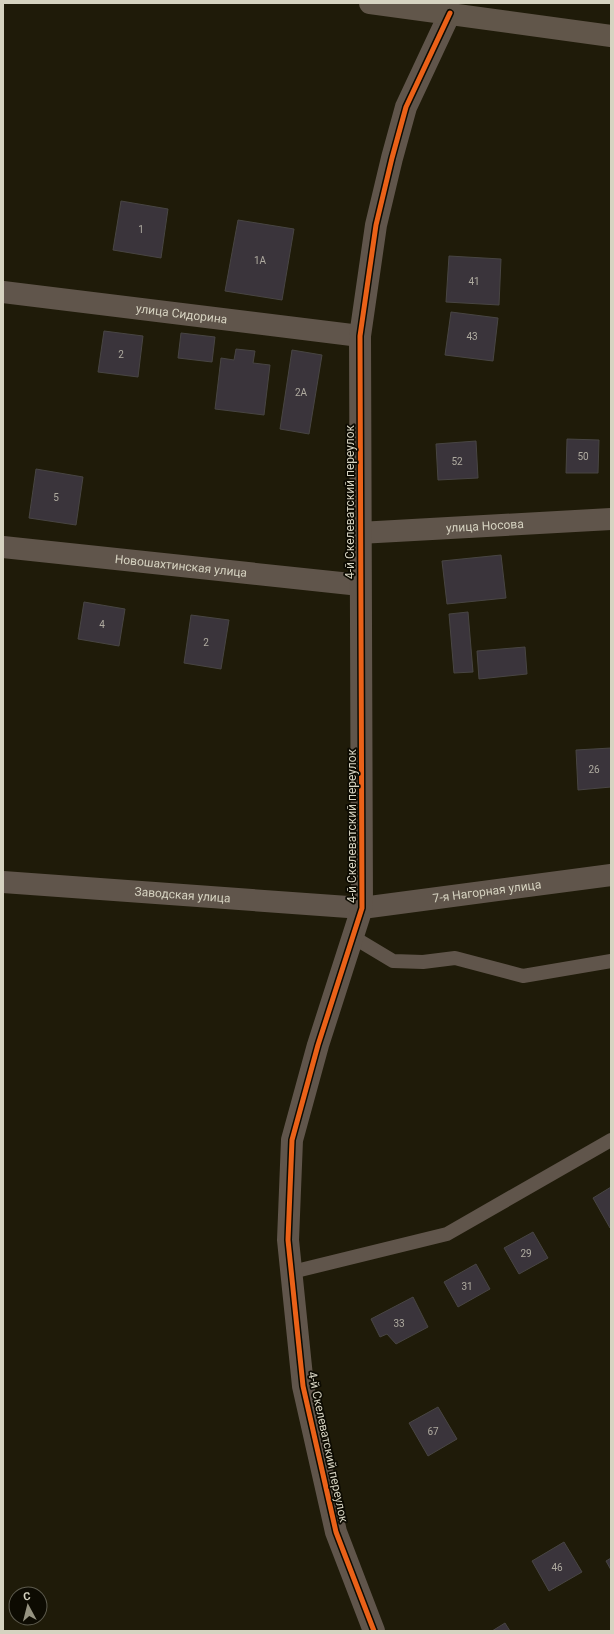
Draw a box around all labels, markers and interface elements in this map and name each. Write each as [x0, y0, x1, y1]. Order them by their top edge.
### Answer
house number: 1 [138, 224, 144, 235]
house number: 1А [254, 255, 267, 266]
house number: 41 [468, 276, 480, 287]
street label: улица Сидорина [135, 301, 228, 327]
house number: 43 [466, 331, 478, 342]
house number: 2 [118, 349, 124, 360]
house number: 2А [295, 387, 308, 398]
street label: 4-й Скелеватский переулок [343, 424, 357, 579]
house number: 50 [577, 451, 589, 462]
house number: 52 [451, 456, 463, 467]
house number: 5 [53, 492, 59, 503]
street label: улица Носова [446, 517, 524, 535]
street label: Новошахтинская улица [114, 552, 248, 580]
house number: 4 [99, 619, 105, 630]
house number: 2 [203, 637, 209, 648]
street label: 4-й Скелеватский переулок [345, 748, 359, 903]
house number: 26 [588, 764, 600, 775]
street label: 7-я Нагорная улица [432, 877, 542, 906]
street label: Заводская улица [134, 885, 231, 905]
house number: 29 [520, 1248, 532, 1259]
house number: 31 [461, 1281, 473, 1292]
house number: 33 [393, 1318, 405, 1329]
street label: 4-й Скелеватский переулок [305, 1370, 351, 1524]
house number: 67 [427, 1426, 439, 1437]
house number: 46 [551, 1562, 563, 1573]
north arrow [8, 1586, 48, 1626]
text: С [22, 1590, 31, 1603]

